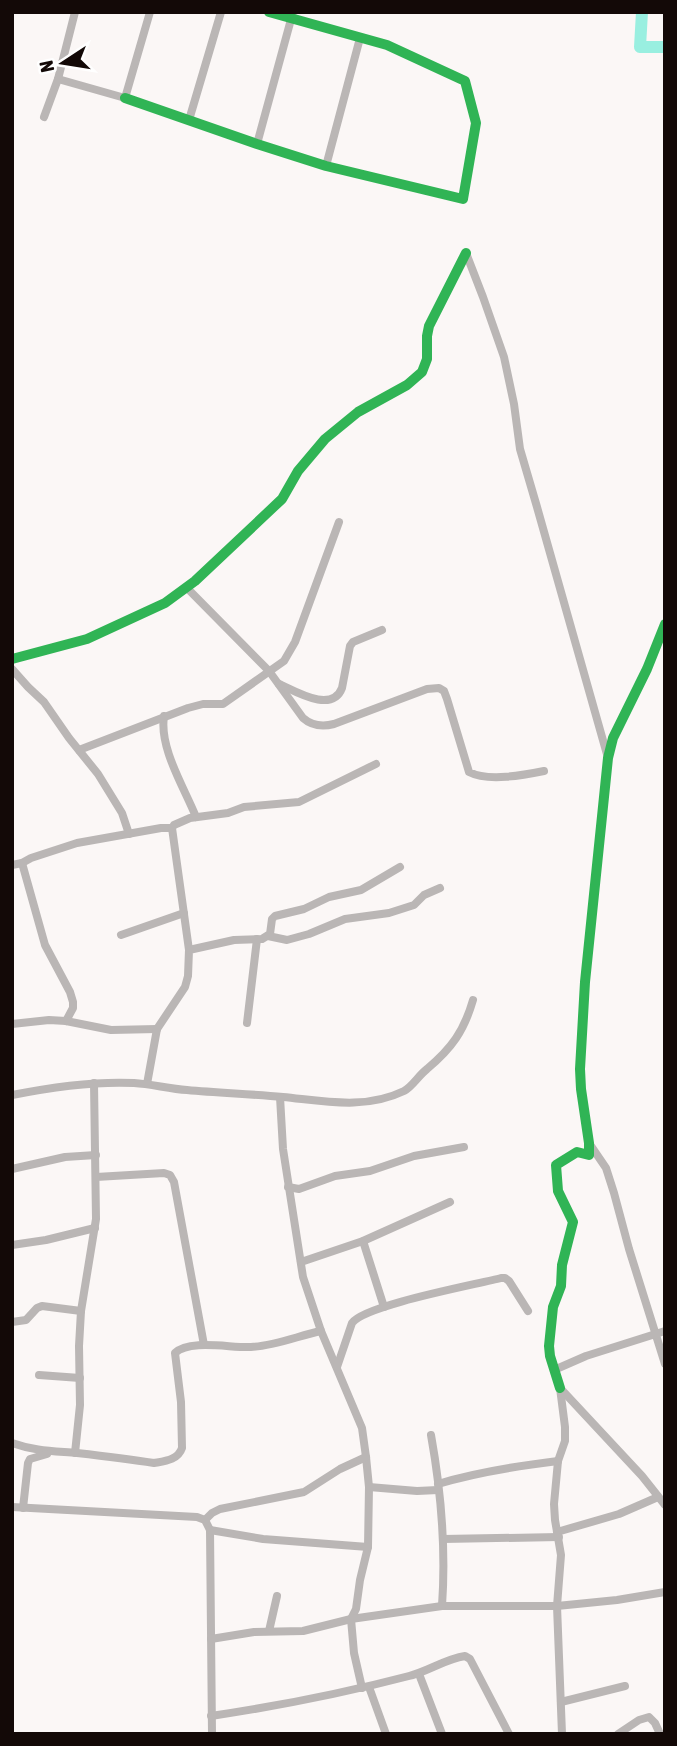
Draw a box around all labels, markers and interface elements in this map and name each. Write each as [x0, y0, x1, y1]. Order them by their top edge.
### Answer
north arrow [28, 28, 98, 98]
text: N [34, 59, 58, 74]

